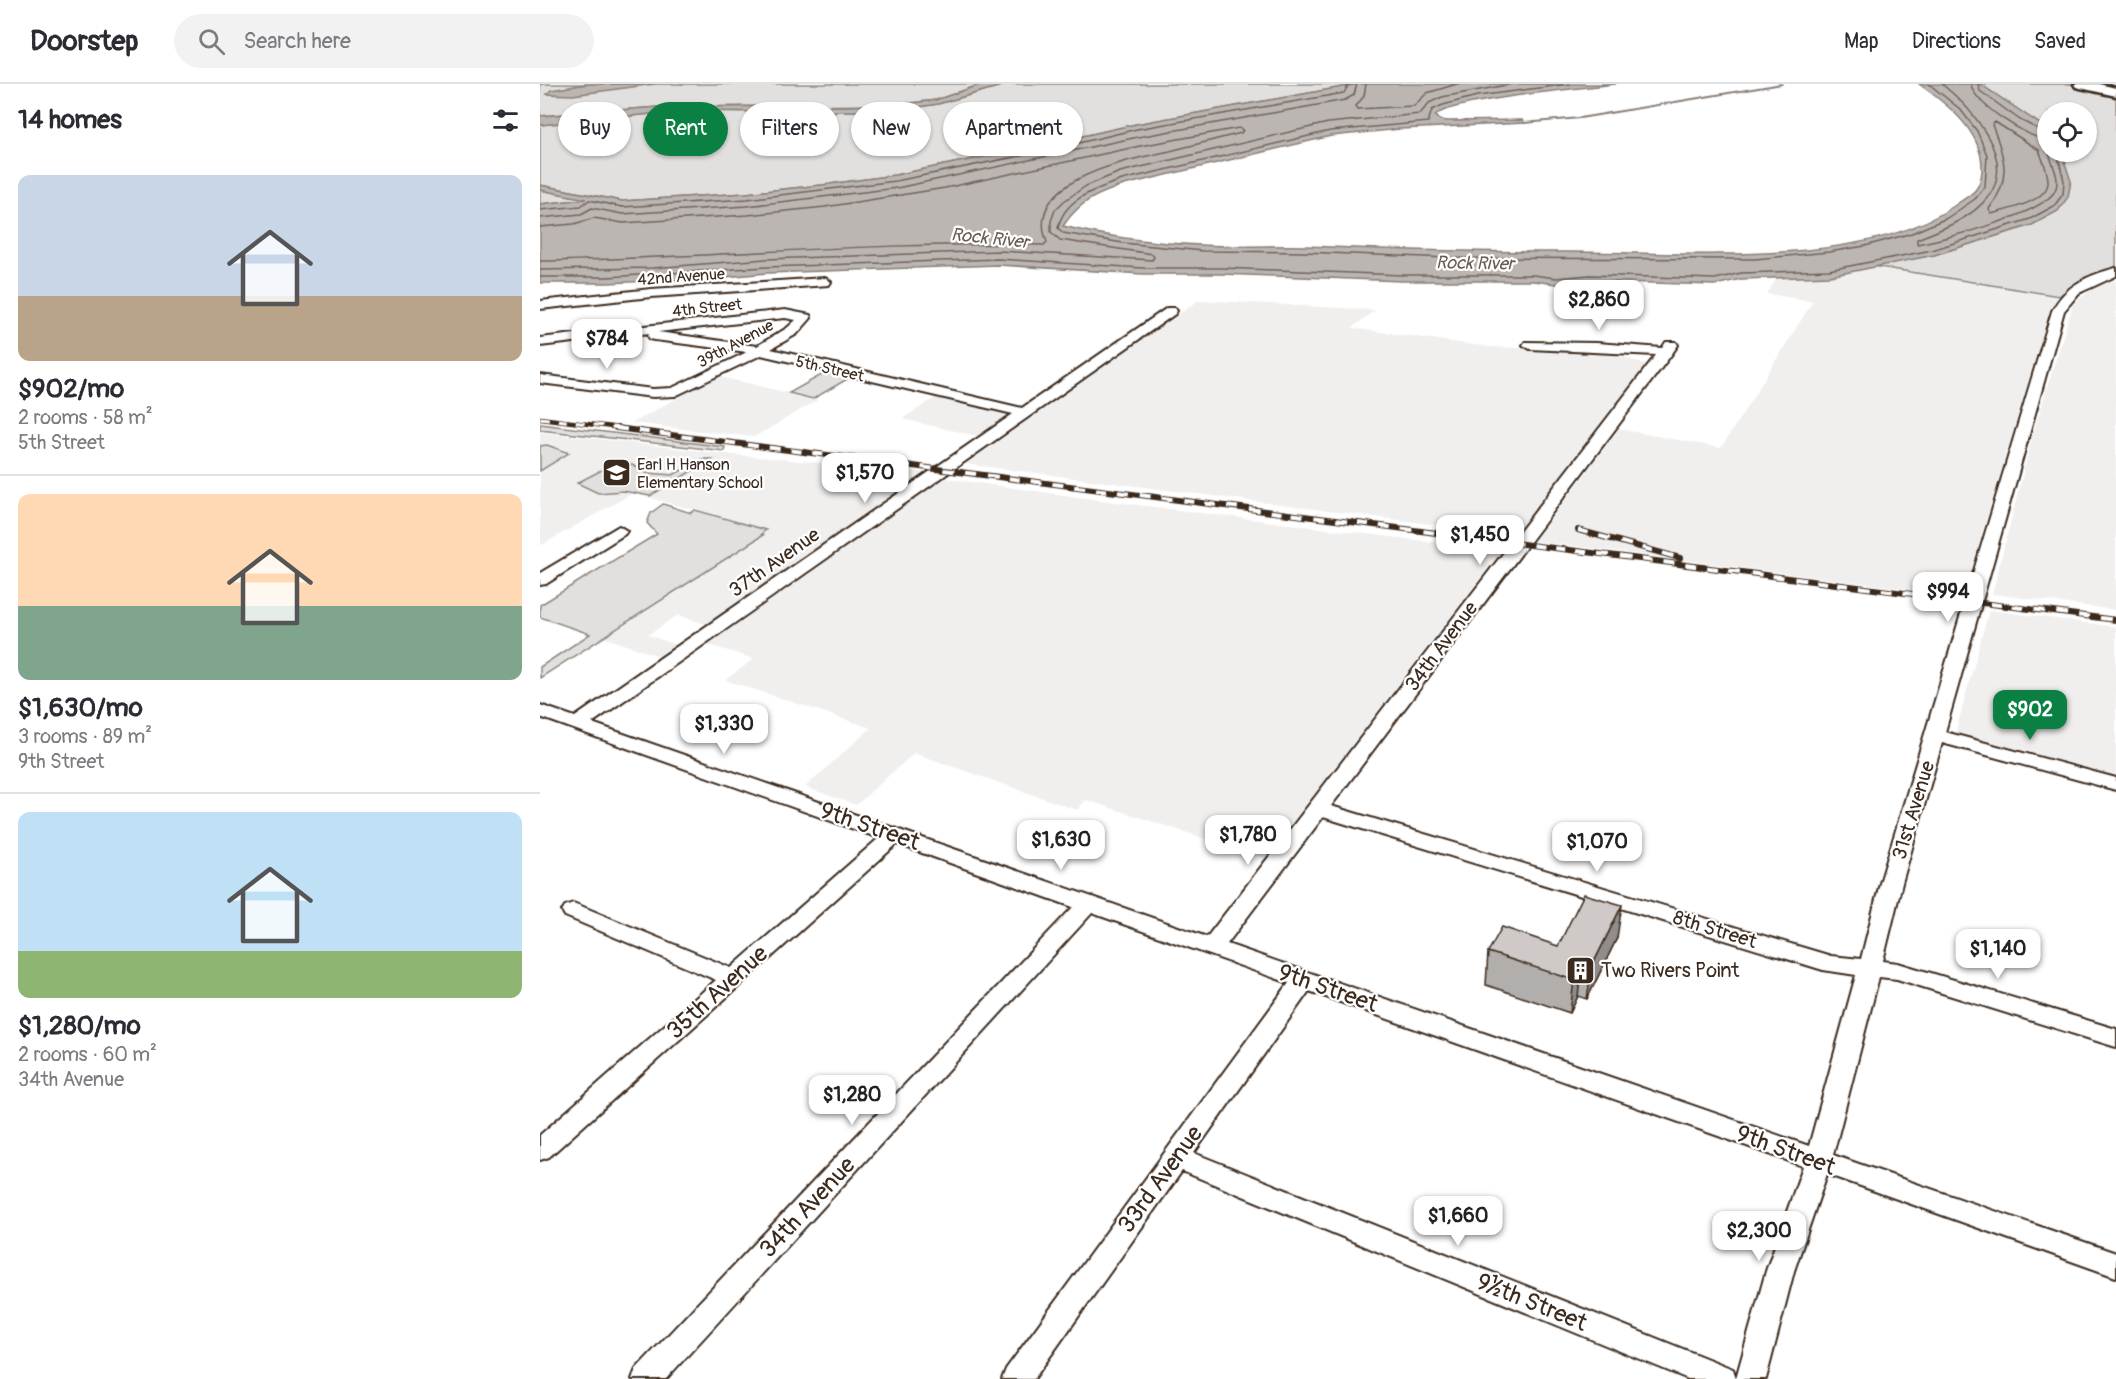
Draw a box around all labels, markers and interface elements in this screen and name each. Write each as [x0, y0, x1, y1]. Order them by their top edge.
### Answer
search box [174, 14, 594, 68]
text: Doorstep [30, 24, 138, 59]
icon: search [195, 25, 228, 58]
text: Search here [243, 27, 351, 55]
text: Map [1844, 28, 1879, 55]
text: Directions [1912, 28, 2001, 55]
text: Saved [2034, 28, 2086, 55]
chip: Buy [558, 102, 631, 156]
chip: Rent [643, 102, 728, 156]
chip: Filters [740, 102, 839, 156]
chip: New [851, 102, 931, 156]
chip: Apartment [943, 102, 1083, 156]
map controls [2037, 102, 2097, 162]
button: locate [2037, 102, 2097, 162]
text: 14 homes [18, 104, 122, 136]
icon: filters [489, 104, 522, 137]
icon: home [216, 214, 324, 322]
water label: Rock River [950, 223, 1033, 254]
water label: Rock River [1436, 251, 1517, 276]
street label: 42nd Avenue [637, 264, 726, 290]
pin: $2,860 [1550, 280, 1648, 331]
text: $2,860 [1568, 287, 1630, 312]
street label: 4th Street [671, 294, 744, 322]
street label: 39th Avenue [694, 315, 777, 372]
pin: $784 [571, 319, 643, 370]
text: $784 [585, 326, 629, 351]
street label: 5th Street [794, 351, 866, 387]
text: $902/mo [18, 373, 124, 405]
text: 2 rooms · 58 m² [18, 405, 153, 430]
text: 5th Street [18, 430, 105, 455]
pin: $1,570 [816, 453, 914, 504]
place label: Earl H Hanson Elementary School [637, 455, 763, 493]
school or university icon: Earl H Hanson Elementary School [600, 457, 632, 489]
text: $1,570 [836, 460, 894, 485]
pin: $1,450 [1431, 515, 1529, 566]
street label: 37th Avenue [724, 522, 825, 603]
text: $1,450 [1450, 522, 1510, 547]
icon: home [216, 533, 324, 641]
pin: $994 [1912, 572, 1984, 623]
text: $994 [1926, 579, 1970, 604]
street label: 34th Avenue [1400, 596, 1483, 696]
pin: $902 [1994, 690, 2066, 741]
text: $1,630/mo [18, 692, 143, 724]
text: $902 [2007, 697, 2053, 722]
pin: $1,330 [675, 704, 773, 755]
text: $1,330 [694, 711, 754, 736]
text: 3 rooms · 89 m² [18, 724, 152, 749]
text: 9th Street [18, 749, 104, 774]
street label: 31st Avenue [1887, 758, 1940, 862]
street label: 9th Street [816, 796, 924, 857]
pin: $1,780 [1199, 815, 1297, 866]
pin: $1,630 [1012, 820, 1110, 871]
text: $1,780 [1219, 822, 1277, 847]
pin: $1,070 [1548, 822, 1646, 873]
text: $1,630 [1031, 827, 1091, 852]
text: $1,070 [1566, 829, 1628, 854]
icon: home [216, 851, 324, 959]
street label: 8th Street [1670, 905, 1761, 954]
pin: $1,140 [1949, 929, 2047, 980]
text: $1,140 [1970, 936, 2026, 961]
street label: 35th Avenue [661, 939, 774, 1045]
building icon: Two Rivers Point [1564, 954, 1596, 986]
street label: 9th Street [1274, 958, 1382, 1019]
place label: Two Rivers Point [1601, 958, 1740, 983]
text: $1,280/mo [18, 1010, 141, 1042]
text: 2 rooms · 60 m² [18, 1042, 157, 1067]
text: 34th Avenue [18, 1067, 124, 1092]
pin: $1,280 [803, 1075, 901, 1126]
text: $1,280 [823, 1082, 881, 1107]
street label: 9th Street [1732, 1119, 1840, 1182]
street label: 33rd Avenue [1112, 1120, 1209, 1239]
street label: 34th Avenue [753, 1151, 861, 1264]
pin: $1,660 [1409, 1196, 1507, 1247]
text: $1,660 [1428, 1203, 1488, 1228]
pin: $2,300 [1710, 1211, 1808, 1262]
text: $2,300 [1726, 1218, 1792, 1243]
street label: 9½th Street [1472, 1267, 1592, 1338]

